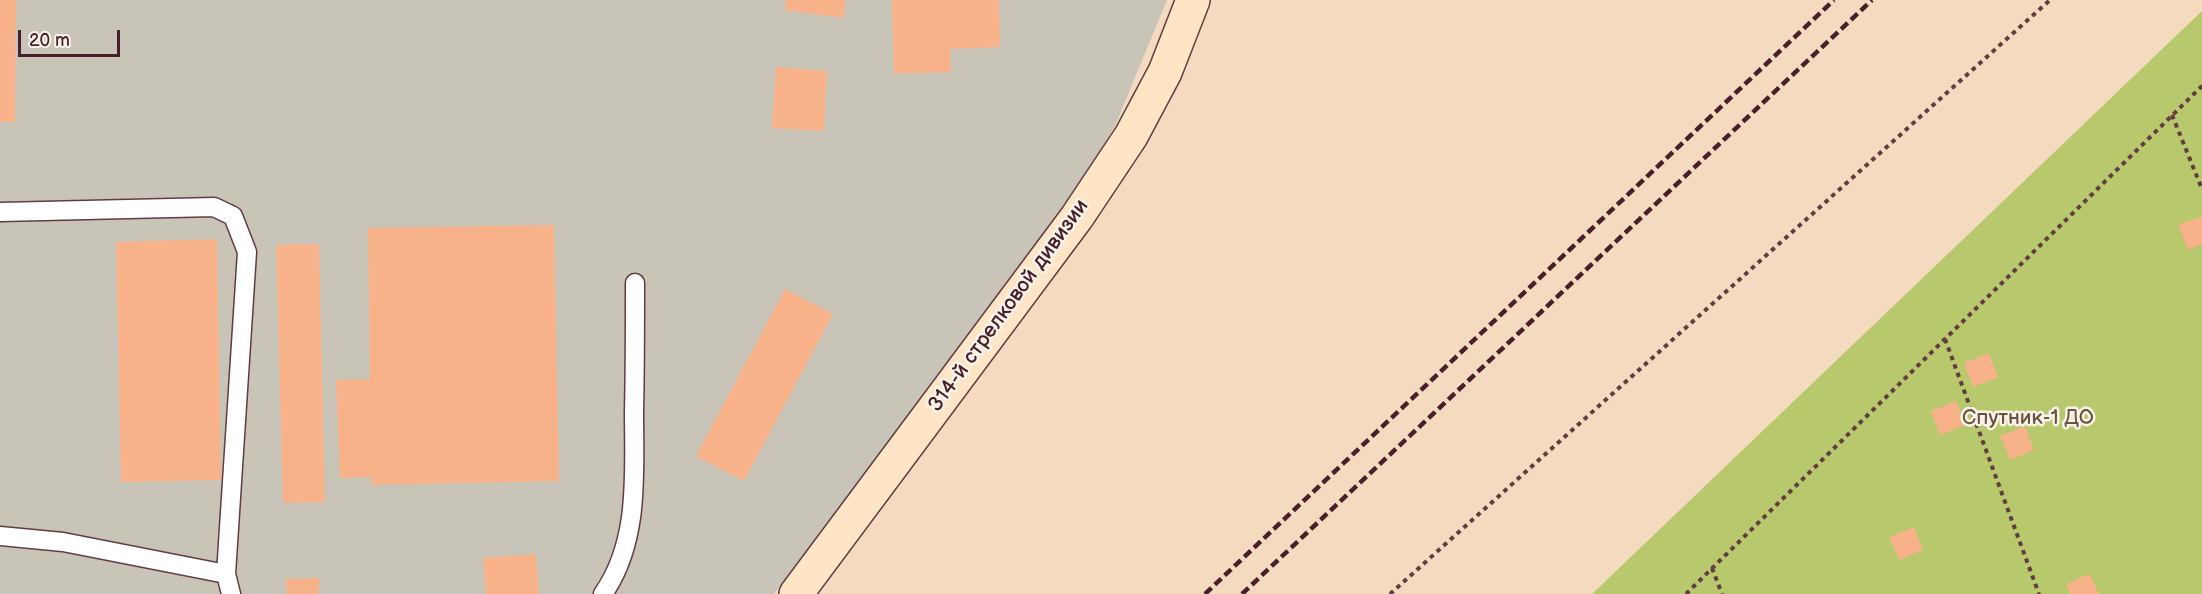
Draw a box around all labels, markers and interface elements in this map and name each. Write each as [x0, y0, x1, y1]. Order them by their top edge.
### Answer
scale bar [21, 18, 123, 56]
text: 20 m [29, 30, 70, 51]
street label: 314-й стрелковой дивизии [923, 195, 1095, 417]
park label: Спутник-1 ДО [1962, 406, 2094, 432]

